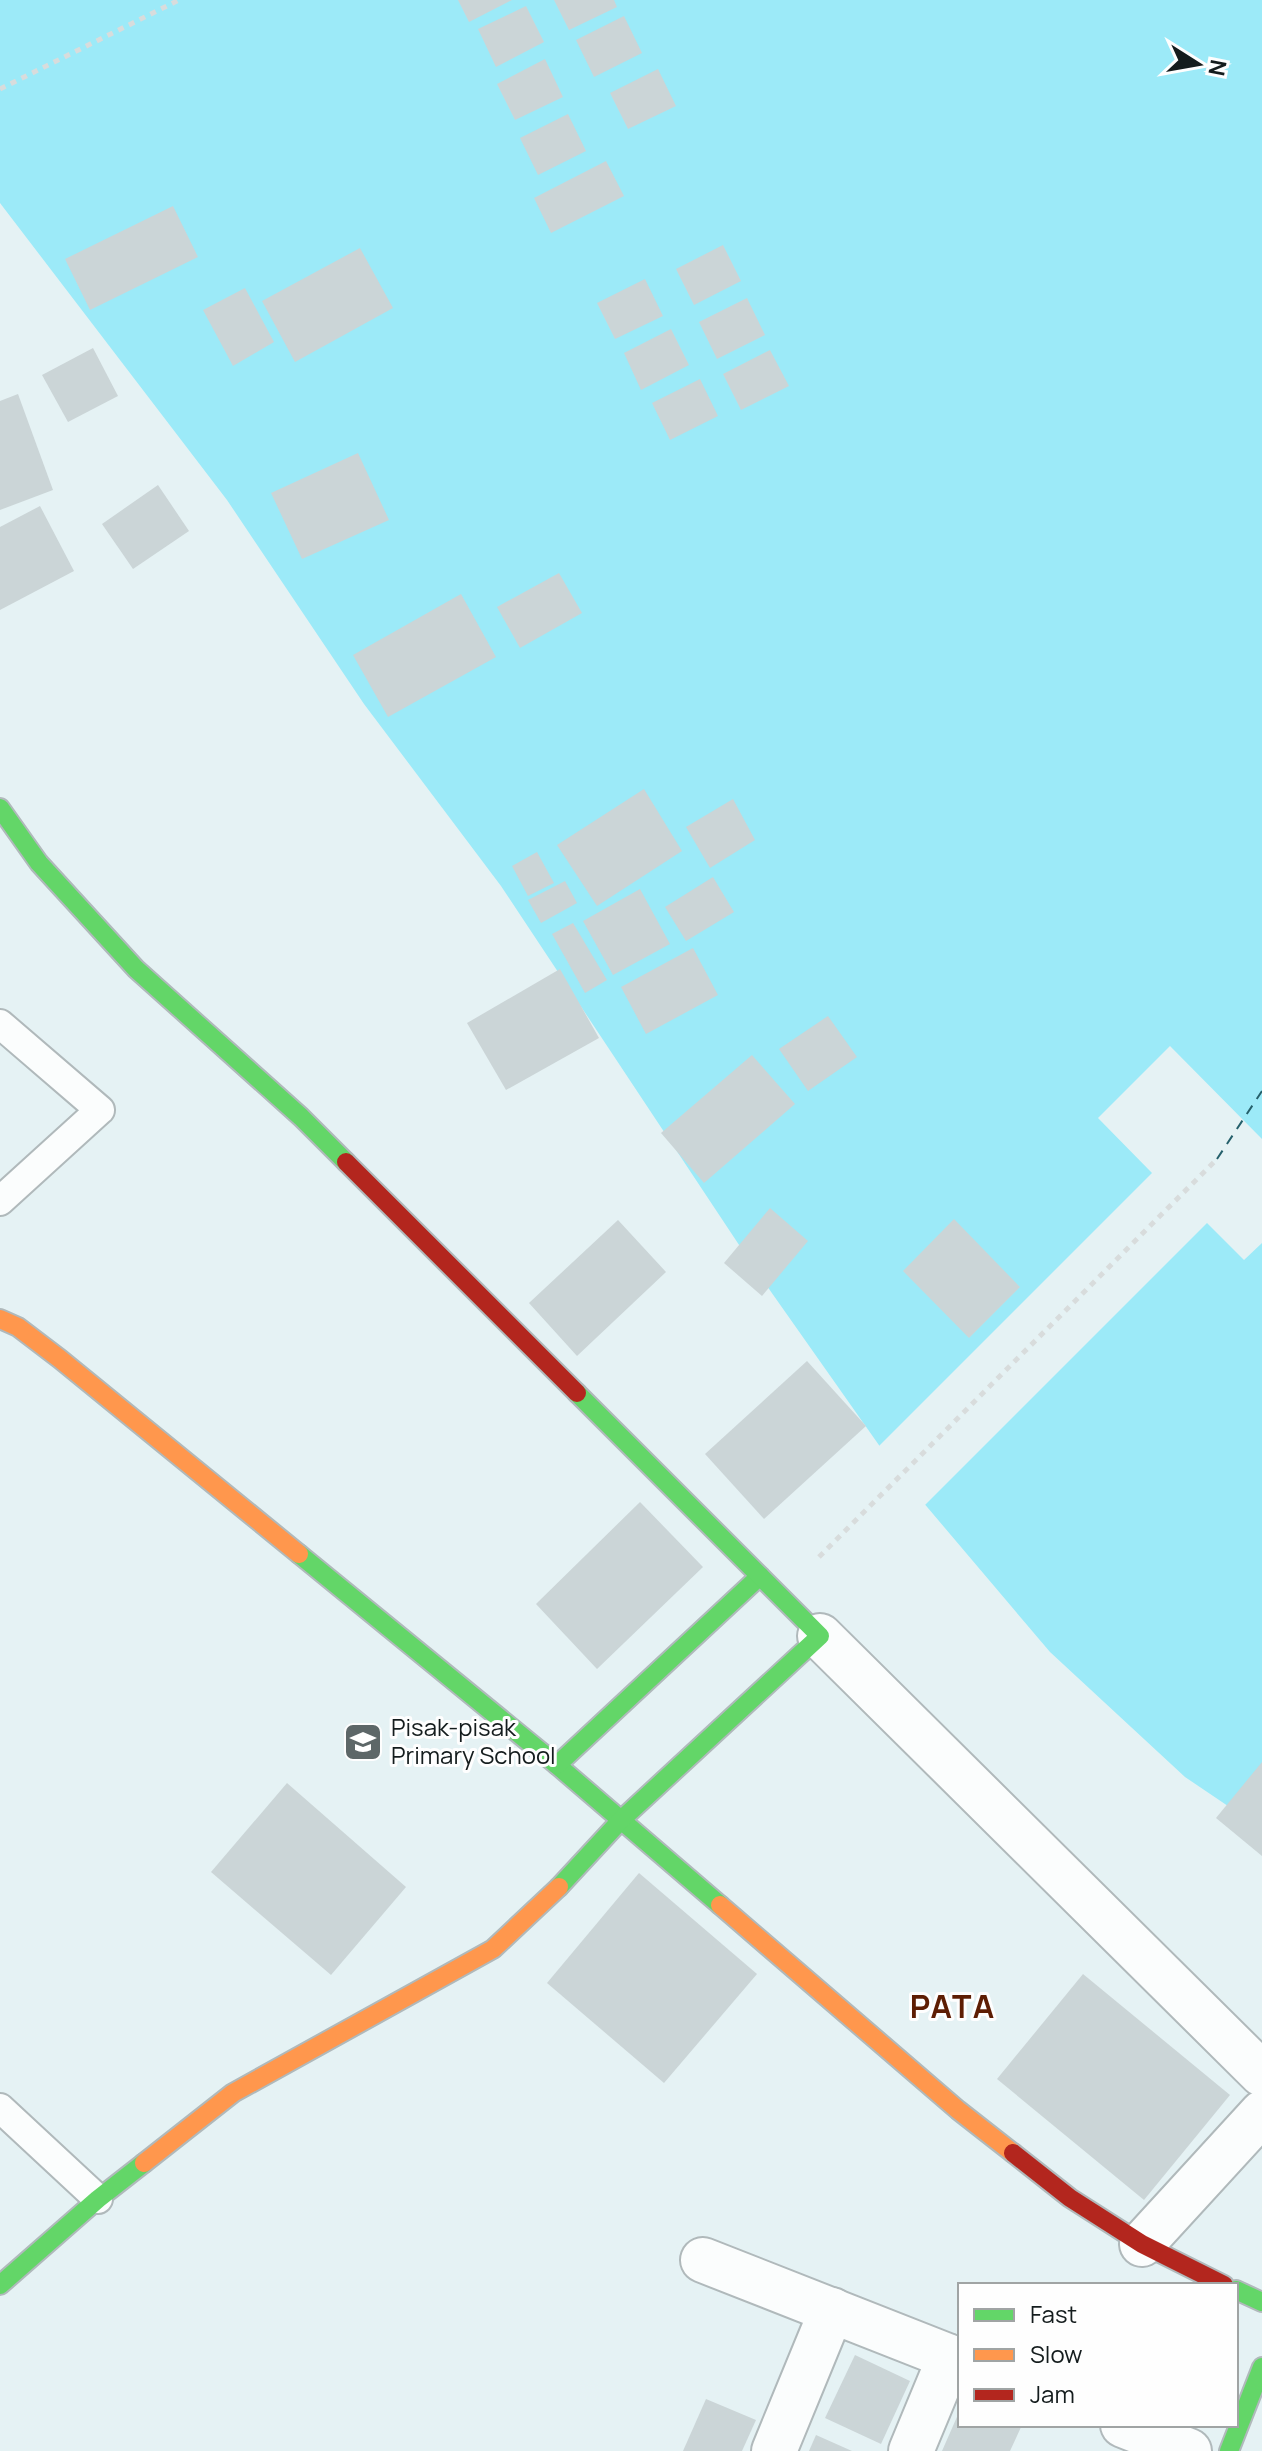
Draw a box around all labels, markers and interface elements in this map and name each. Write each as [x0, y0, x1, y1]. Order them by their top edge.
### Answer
north arrow [1158, 24, 1238, 104]
text: N [1201, 57, 1234, 78]
place label: Pisak-pisak Primary School [391, 1710, 556, 1771]
school or university icon: Pisak-pisak Primary School [342, 1721, 384, 1763]
district label: PATA [910, 1984, 996, 2028]
legend [958, 2283, 1238, 2427]
text: Fast [1030, 2297, 1077, 2330]
text: Slow [1030, 2337, 1083, 2370]
text: Jam [1030, 2377, 1075, 2410]

